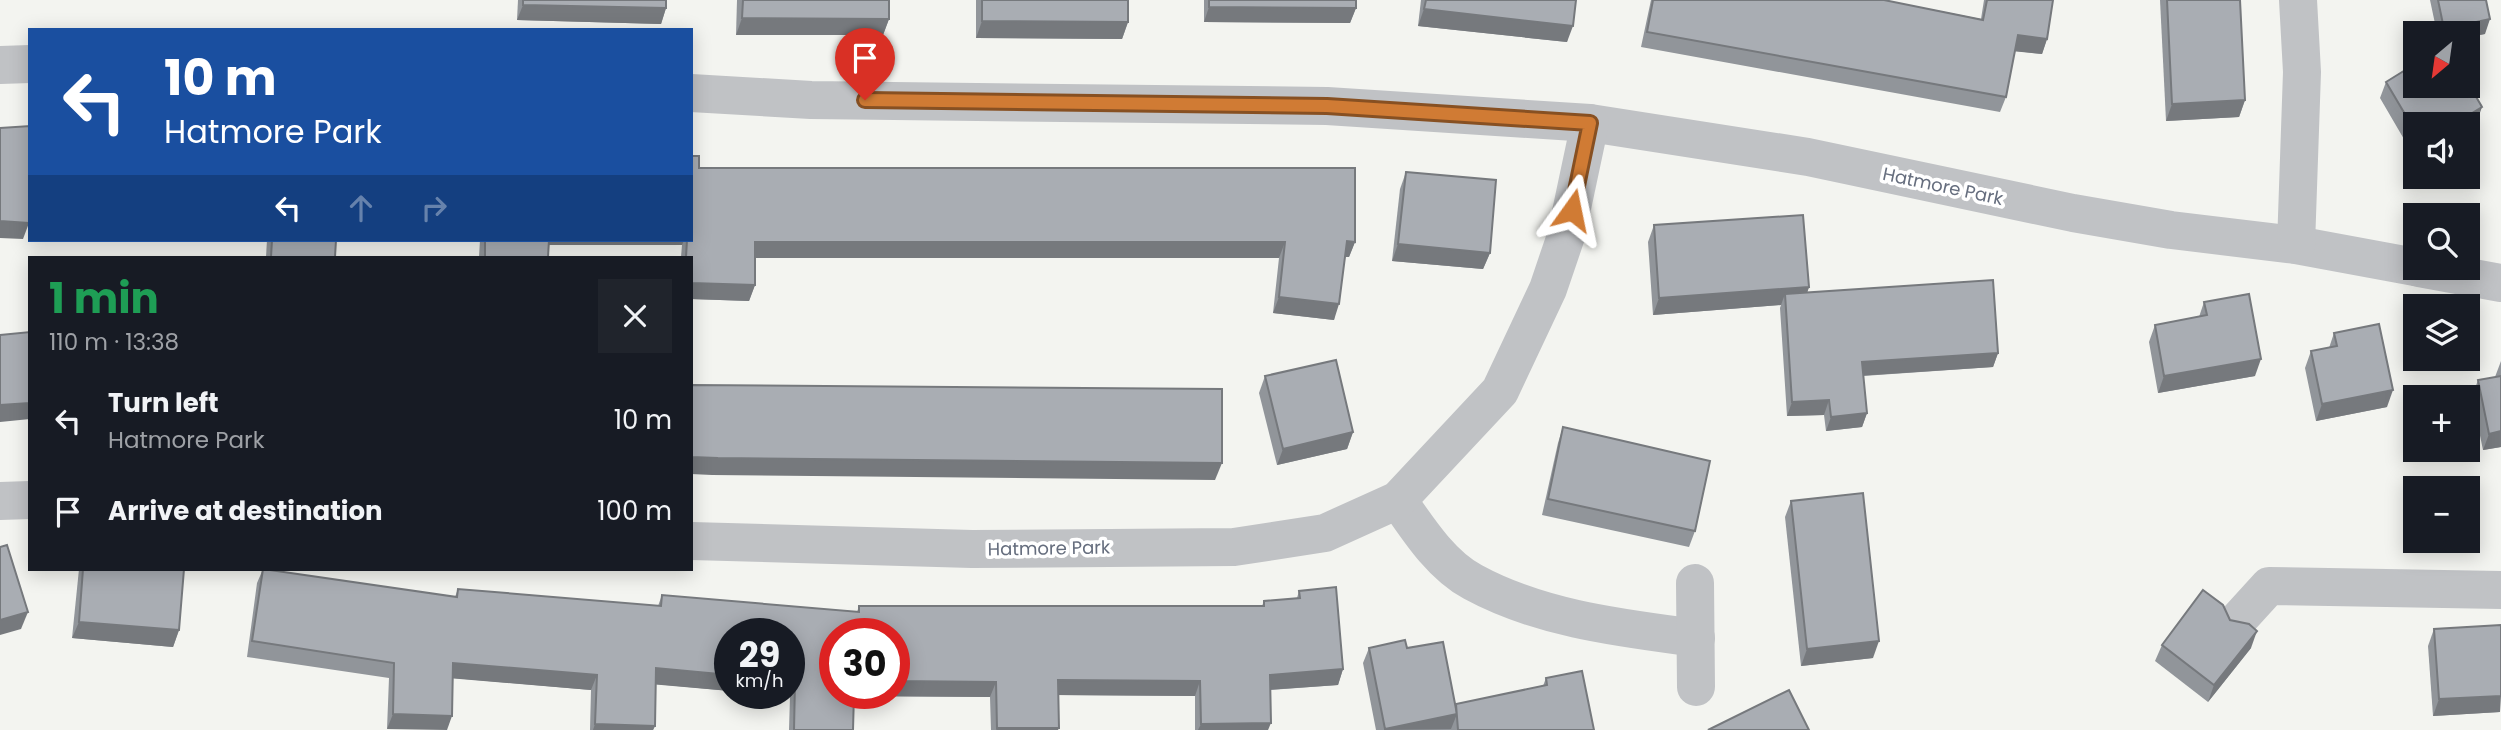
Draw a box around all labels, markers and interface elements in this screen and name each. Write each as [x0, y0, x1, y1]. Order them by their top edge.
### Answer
north arrow [2403, 21, 2480, 98]
map controls [2403, 21, 2480, 553]
pin [835, 28, 895, 100]
icon: arrive [846, 39, 884, 77]
text: 10 m [164, 44, 277, 112]
icon: left [49, 56, 140, 147]
text: Hatmore Park [164, 109, 382, 154]
button: sound [2403, 112, 2480, 189]
street label: Hatmore Park [1880, 161, 2006, 211]
position arrow [1535, 173, 1609, 247]
icon: left [269, 189, 307, 227]
icon: ahead [342, 189, 380, 227]
icon: right [415, 189, 453, 227]
button: search [2403, 203, 2480, 280]
text: 1 min [49, 269, 159, 328]
button: close [598, 279, 672, 353]
button: layers [2403, 294, 2480, 371]
text: 110 m · 13:38 [49, 326, 179, 358]
text: Turn left [108, 385, 219, 421]
button: + [2403, 385, 2480, 462]
icon: left [49, 402, 87, 440]
text: 10 m [614, 402, 672, 438]
text: Hatmore Park [108, 424, 265, 456]
button: − [2403, 476, 2480, 553]
icon: arrive [49, 493, 87, 531]
text: Arrive at destination [108, 493, 383, 529]
text: 100 m [597, 493, 672, 529]
street label: Hatmore Park [988, 534, 1111, 562]
speed limit sign: 30 [819, 618, 910, 709]
text: 29 [739, 630, 780, 679]
text: km/h [736, 668, 783, 693]

